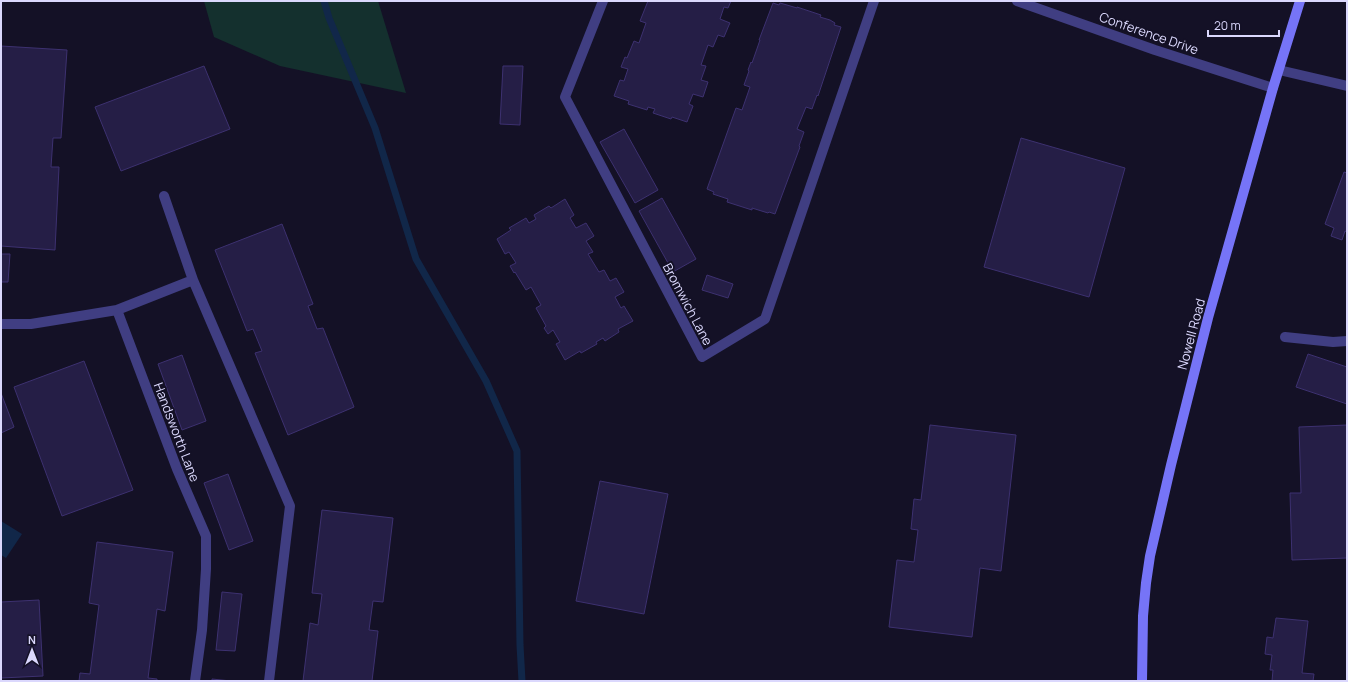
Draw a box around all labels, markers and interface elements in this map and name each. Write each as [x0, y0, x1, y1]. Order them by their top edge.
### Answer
street label: Conference Drive [1097, 8, 1201, 59]
scale bar [1208, 12, 1279, 38]
text: 20 m [1214, 17, 1241, 34]
street label: Bromwich Lane [659, 260, 717, 349]
street label: Nowell Road [1173, 296, 1209, 372]
street label: Handsworth Lane [150, 380, 204, 485]
north arrow [12, 630, 52, 670]
text: N [28, 632, 36, 647]

